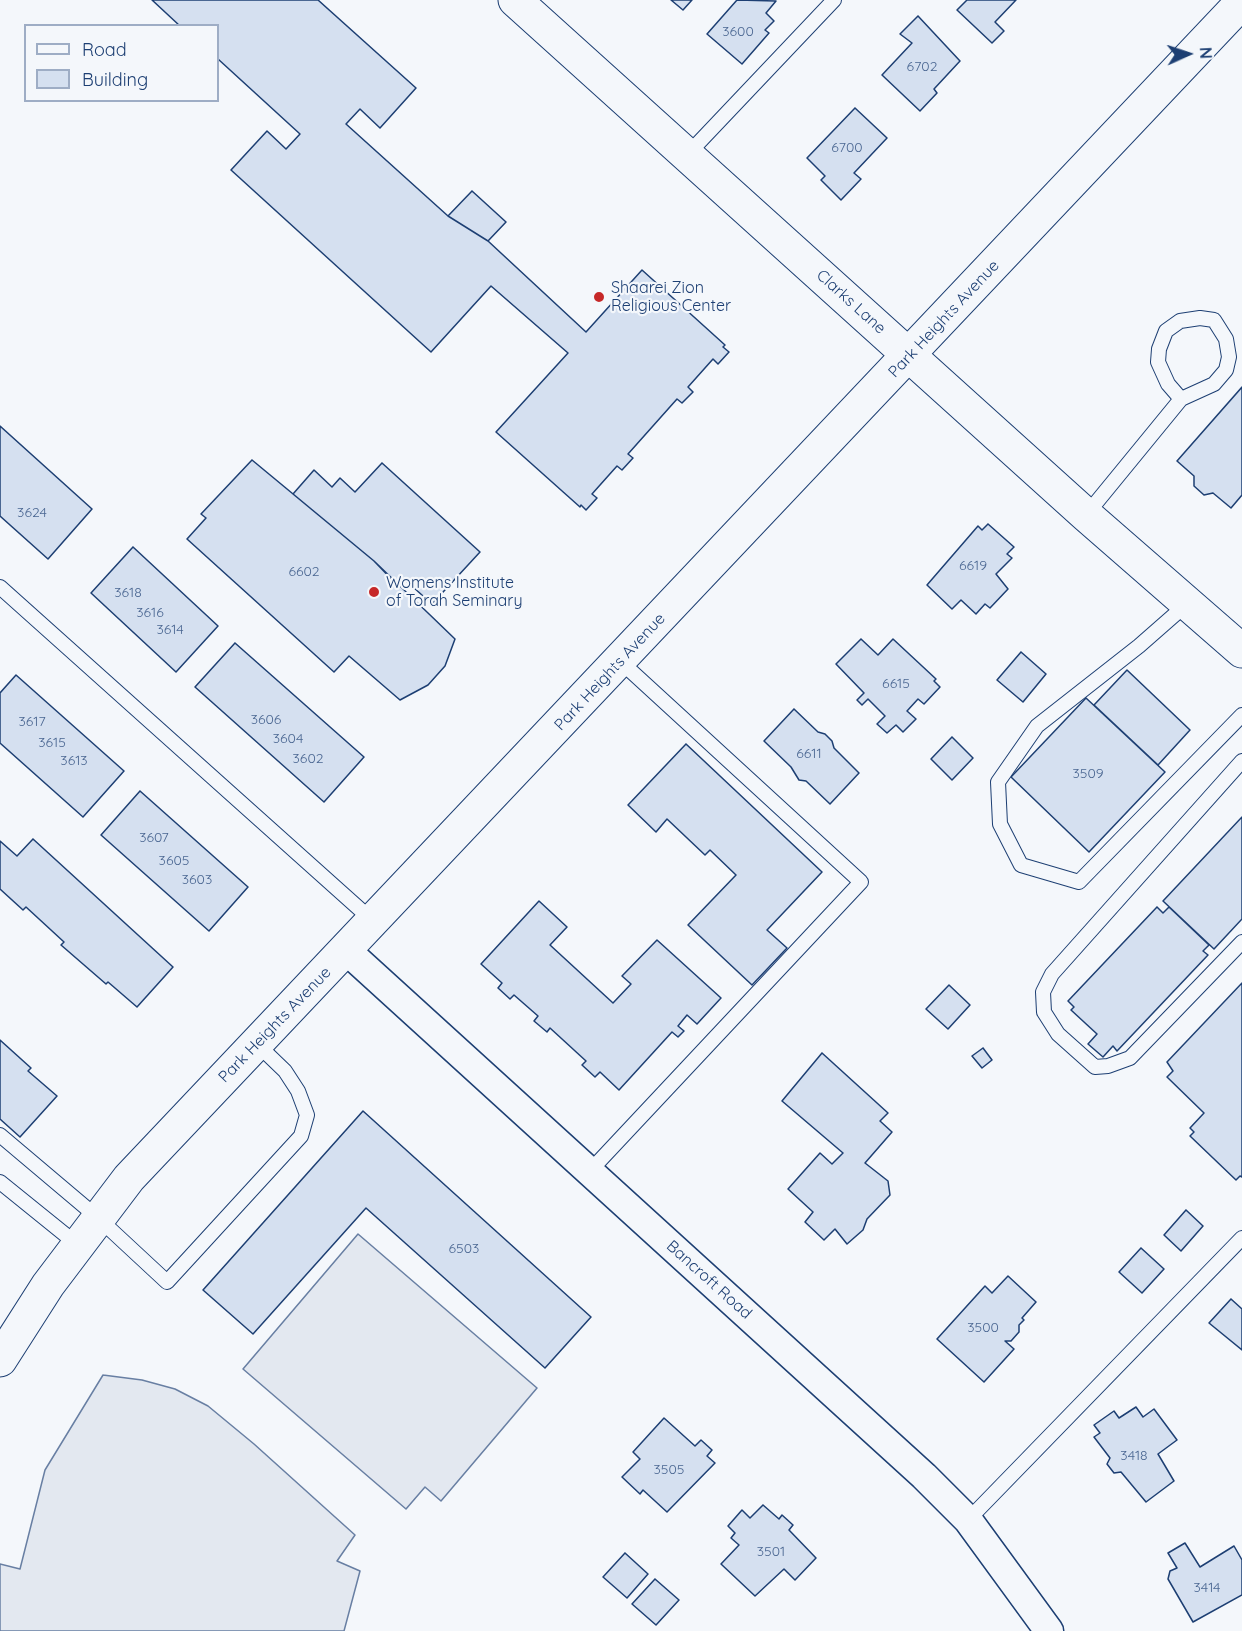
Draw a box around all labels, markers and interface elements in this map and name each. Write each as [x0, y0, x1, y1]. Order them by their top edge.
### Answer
legend [24, 24, 219, 102]
house number: 3600 [722, 24, 754, 40]
north arrow [1158, 24, 1218, 84]
text: Road [82, 38, 127, 61]
text: N [1196, 47, 1216, 59]
house number: 6702 [907, 59, 937, 75]
text: Building [82, 68, 148, 91]
house number: 6700 [831, 140, 863, 156]
street label: Park Heights Avenue [885, 256, 1003, 382]
street label: Clarks Lane [812, 266, 890, 338]
place label: Shaarei Zion Religious Center [611, 278, 731, 316]
marker: Shaarei Zion Religious Center [592, 290, 606, 304]
house number: 3624 [17, 505, 47, 521]
house number: 6619 [959, 558, 987, 574]
house number: 6602 [288, 564, 320, 580]
place label: Womens Institute of Torah Seminary [386, 573, 523, 611]
house number: 3618 [114, 585, 142, 601]
marker: Womens Institute of Torah Seminary [367, 585, 381, 599]
house number: 3616 [136, 605, 164, 621]
street label: Park Heights Avenue [551, 609, 669, 735]
house number: 3614 [156, 622, 184, 638]
house number: 6615 [882, 676, 910, 692]
house number: 3606 [251, 712, 281, 728]
house number: 3617 [18, 714, 46, 730]
house number: 3604 [273, 731, 303, 747]
house number: 3615 [38, 735, 66, 751]
house number: 6611 [796, 746, 822, 762]
house number: 3602 [293, 751, 323, 767]
house number: 3613 [60, 753, 88, 769]
house number: 3509 [1072, 766, 1104, 782]
house number: 3607 [139, 830, 169, 846]
house number: 3605 [159, 853, 189, 869]
house number: 3603 [182, 872, 212, 888]
street label: Park Heights Avenue [215, 963, 335, 1087]
street label: Bancroft Road [662, 1237, 756, 1323]
house number: 6503 [449, 1241, 479, 1257]
house number: 3500 [967, 1320, 999, 1336]
house number: 3418 [1120, 1448, 1148, 1464]
house number: 3505 [654, 1462, 684, 1478]
house number: 3501 [757, 1544, 785, 1560]
house number: 3414 [1194, 1580, 1220, 1596]

